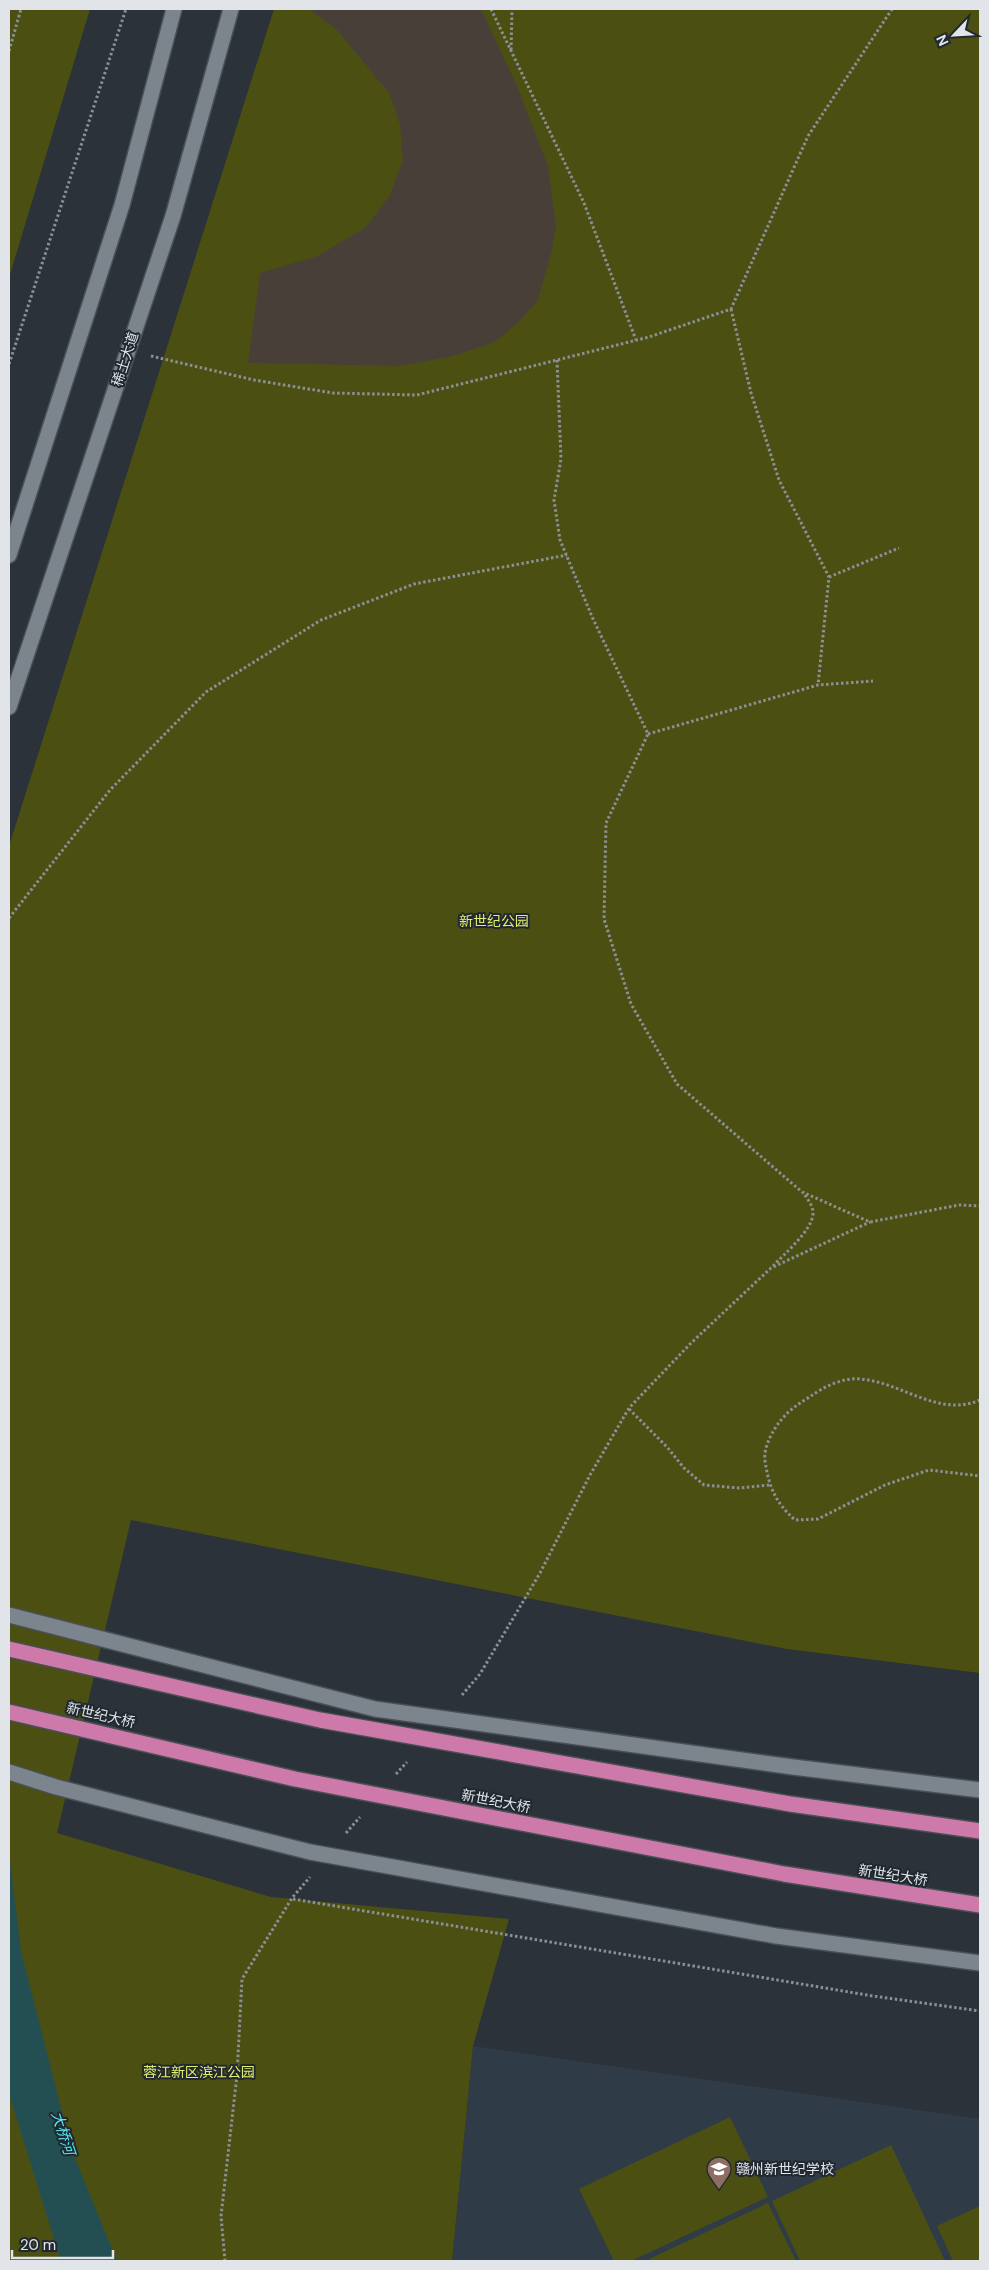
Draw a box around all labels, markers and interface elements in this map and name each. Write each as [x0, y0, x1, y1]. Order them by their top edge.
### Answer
north arrow [929, 10, 979, 60]
text: N [932, 32, 953, 49]
street label: 稀土大道 [108, 330, 142, 388]
park label: 新世纪公园 [459, 912, 529, 930]
street label: 新世纪大桥 [65, 1698, 137, 1732]
street label: 新世纪大桥 [460, 1785, 532, 1817]
street label: 新世纪大桥 [857, 1861, 929, 1889]
park label: 蓉江新区滨江公园 [143, 2063, 255, 2081]
water label: 大桥河 [47, 2109, 80, 2160]
school or university icon: 赣州新世纪学校 [706, 2156, 732, 2190]
place label: 赣州新世纪学校 [736, 2160, 834, 2178]
scale bar [12, 2228, 114, 2260]
text: 20 m [20, 2235, 56, 2255]

